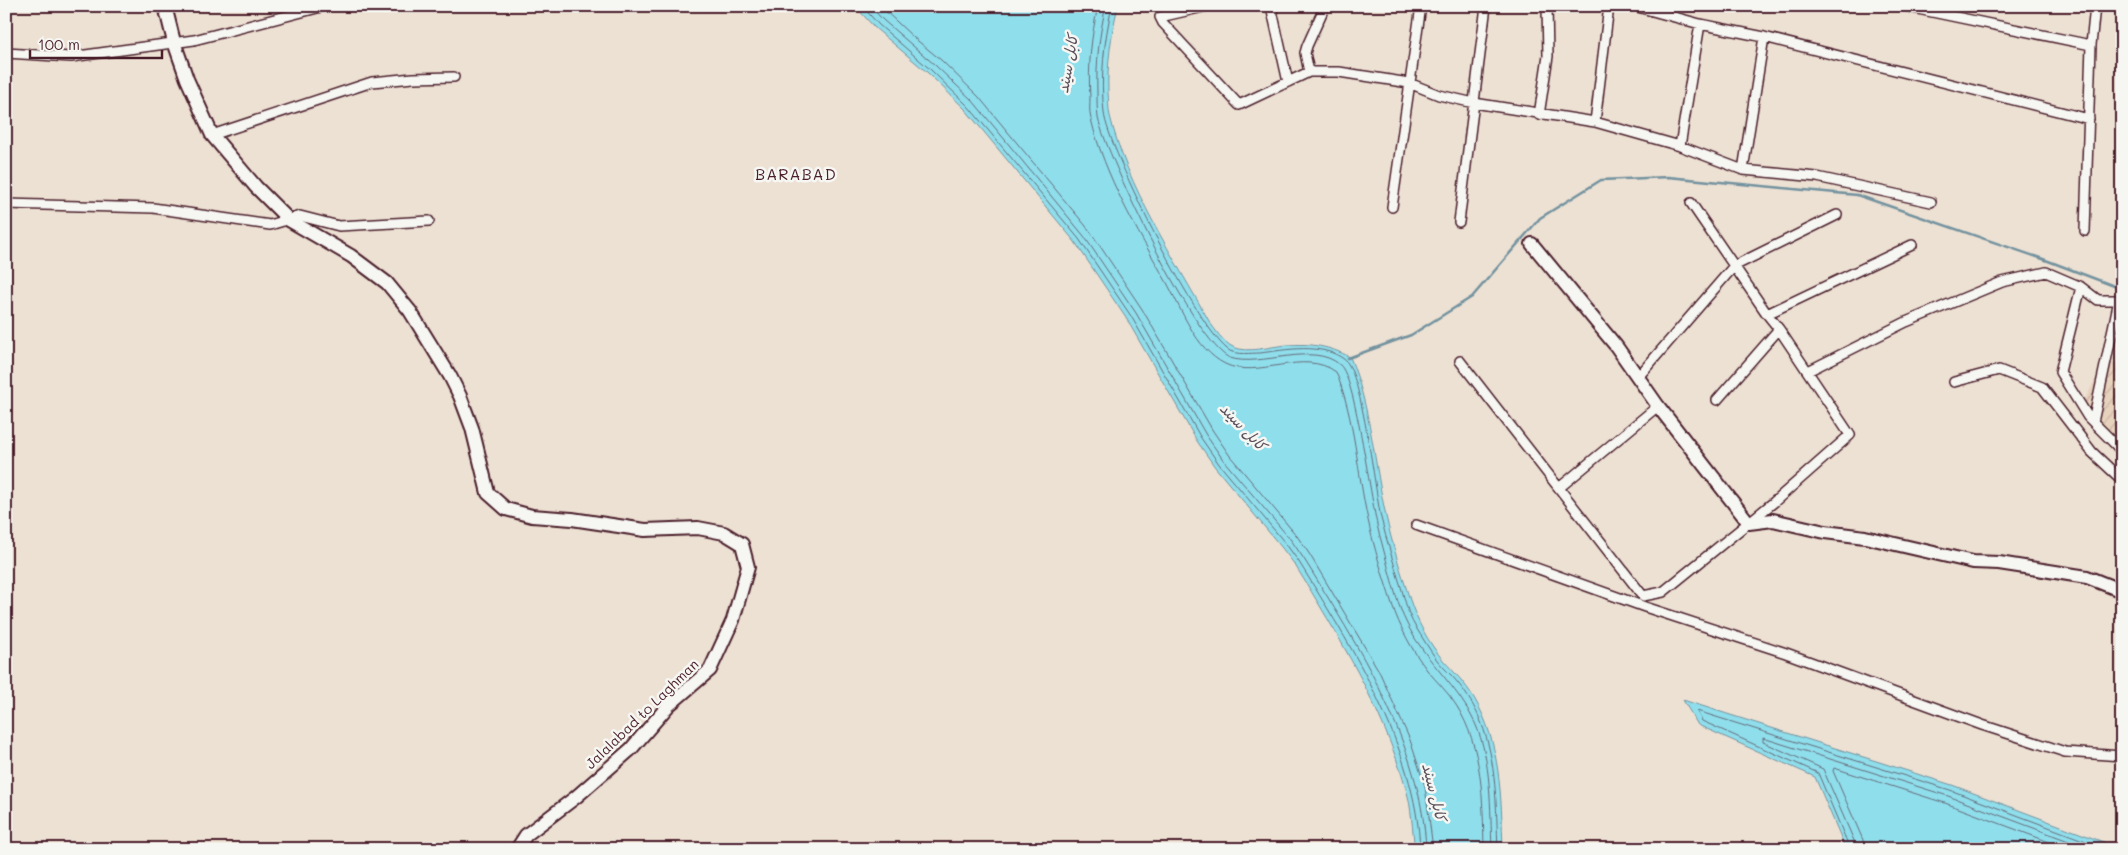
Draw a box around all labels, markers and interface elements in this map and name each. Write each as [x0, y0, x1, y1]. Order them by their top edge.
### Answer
scale bar [30, 28, 162, 60]
water label: کابل سيند [1052, 31, 1082, 95]
text: 100 m [38, 34, 80, 54]
district label: BARABAD [755, 163, 837, 184]
water label: کابل سيند [1216, 398, 1273, 456]
street label: Jalalabad to Laghman [581, 655, 702, 773]
water label: کابل سيند [1418, 761, 1452, 825]

